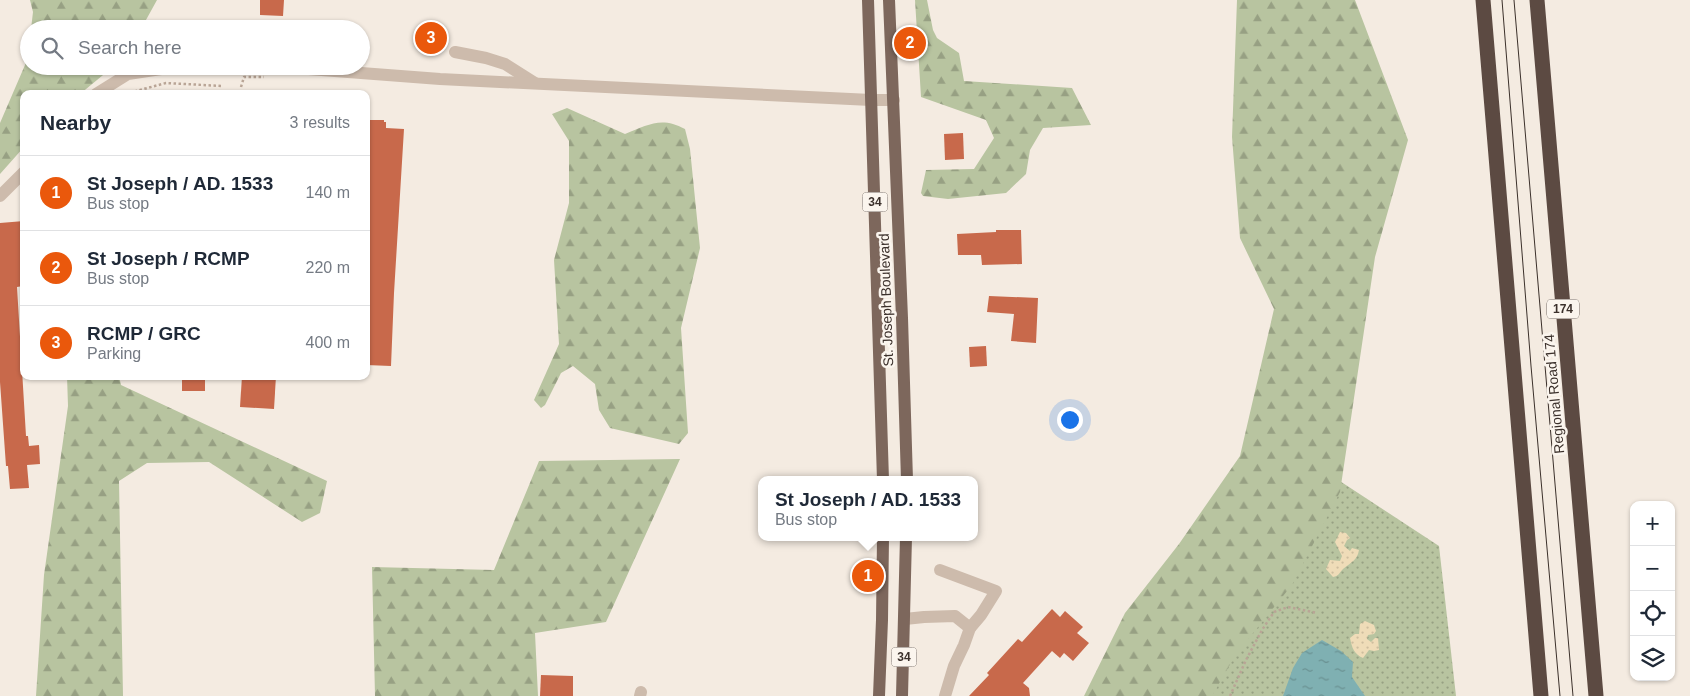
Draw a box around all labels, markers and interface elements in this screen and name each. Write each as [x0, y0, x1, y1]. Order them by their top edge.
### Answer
pin: 3 [415, 19, 447, 57]
search box [20, 20, 370, 75]
pin: 2 [894, 24, 926, 62]
icon: search [38, 34, 66, 62]
text: Search here [78, 37, 182, 58]
text: Nearby [40, 111, 111, 134]
text: 3 results [290, 114, 350, 131]
text: St Joseph / AD. 1533 [87, 173, 273, 194]
text: 1 [52, 184, 60, 201]
text: 140 m [306, 184, 350, 201]
road number: 34 [862, 192, 888, 212]
text: Bus stop [87, 195, 149, 212]
street label: St. Joseph Boulevard [876, 233, 896, 367]
text: St Joseph / RCMP [87, 248, 250, 269]
text: 2 [52, 259, 60, 276]
text: 220 m [306, 259, 350, 276]
text: Bus stop [87, 270, 149, 287]
road number: 174 [1547, 300, 1579, 318]
text: RCMP / GRC [87, 323, 201, 344]
street label: Regional Road 174 [1541, 333, 1567, 454]
text: 3 [52, 334, 60, 351]
text: 400 m [306, 334, 350, 351]
text: Parking [87, 345, 141, 362]
your location [1057, 407, 1083, 433]
popup [758, 476, 978, 541]
text: St Joseph / AD. 1533 [775, 489, 961, 510]
map controls [1630, 501, 1675, 681]
button: + [1630, 501, 1675, 546]
text: Bus stop [775, 511, 837, 528]
button: − [1630, 546, 1675, 591]
pin: 1 [852, 557, 884, 595]
button: locate [1630, 591, 1675, 636]
button: layers [1630, 636, 1675, 681]
road number: 34 [892, 648, 916, 666]

